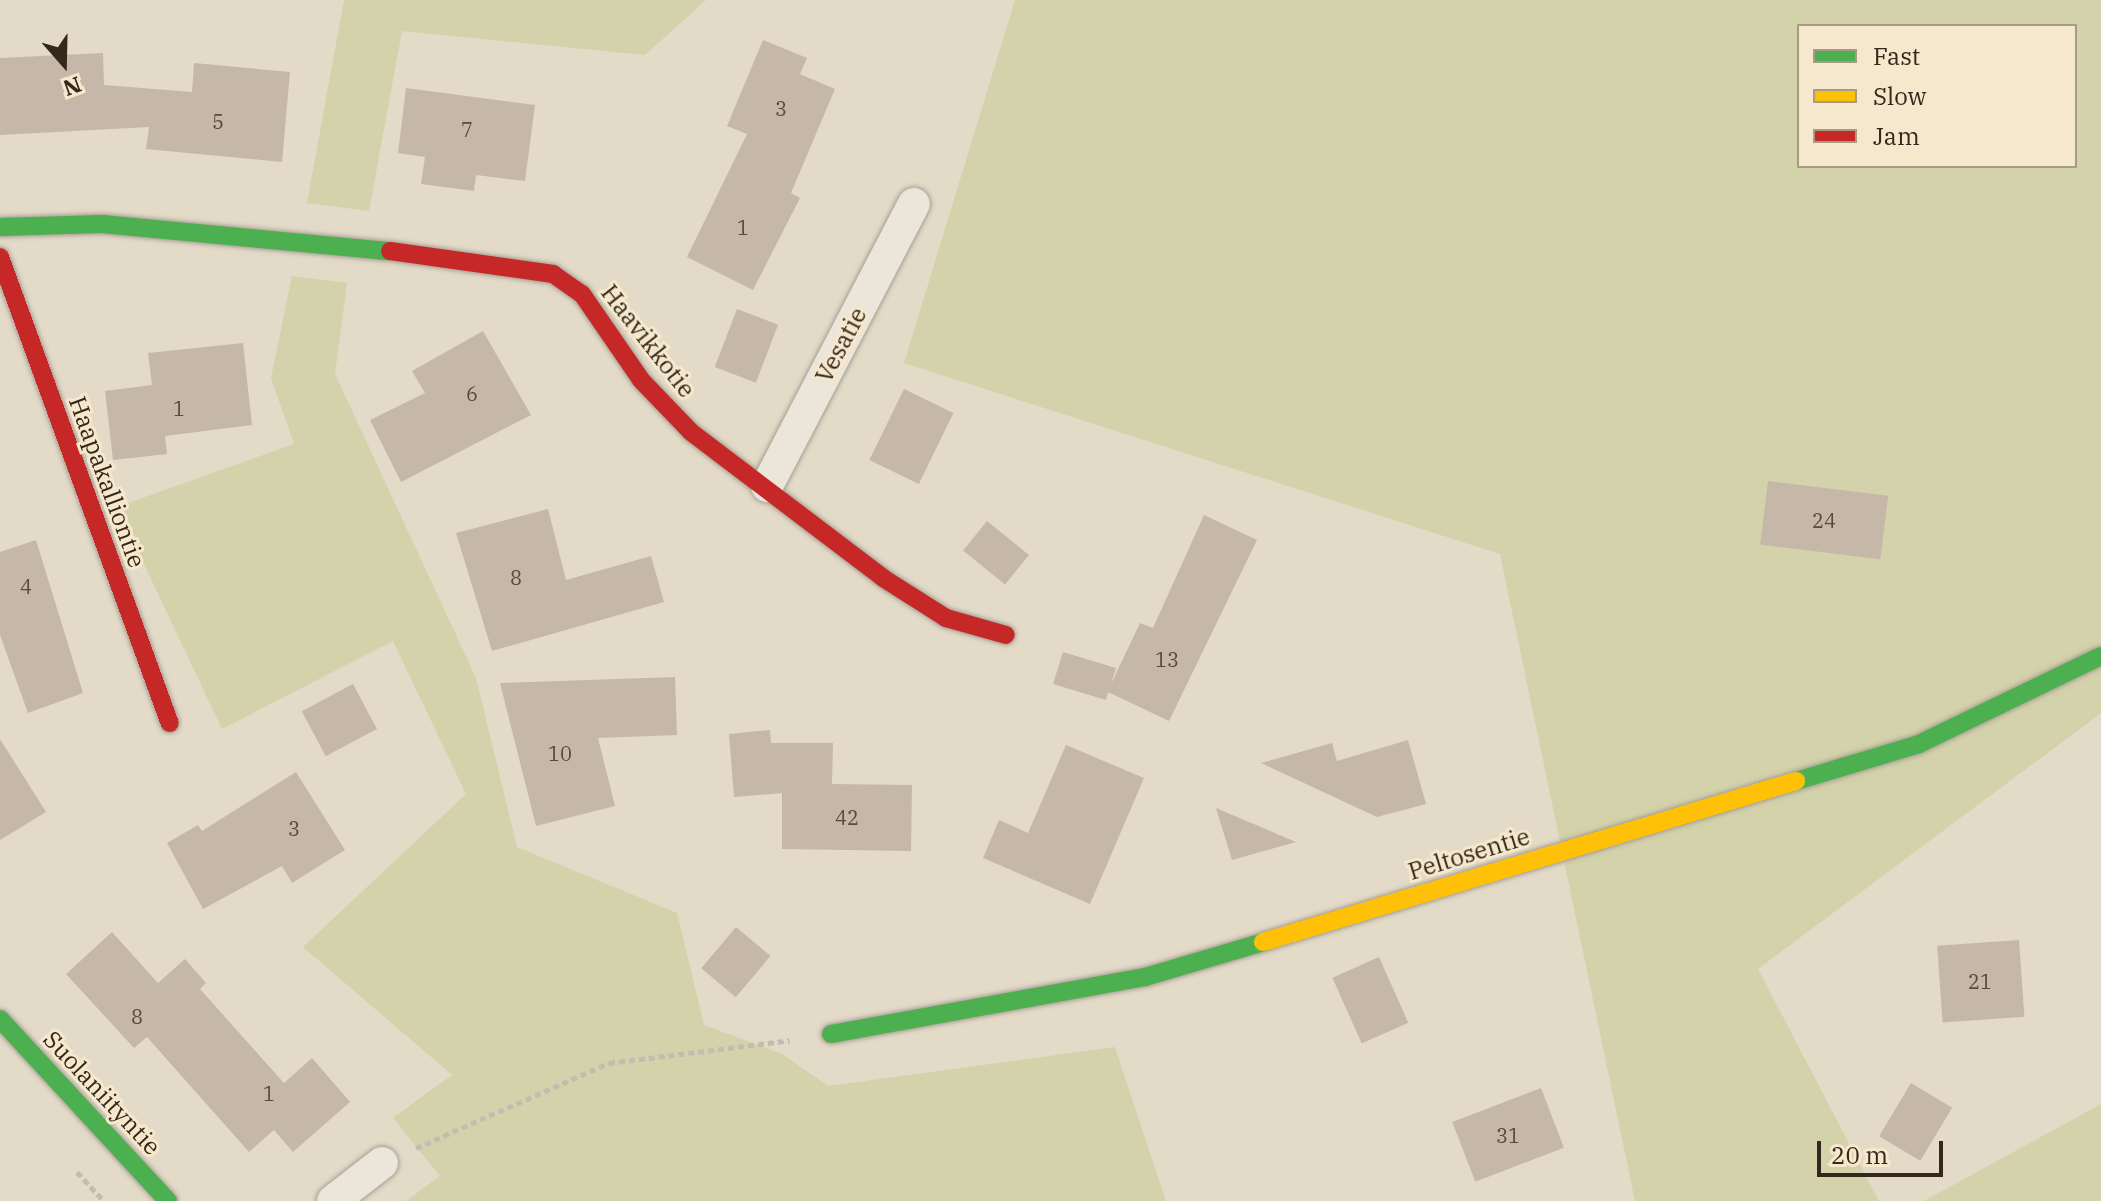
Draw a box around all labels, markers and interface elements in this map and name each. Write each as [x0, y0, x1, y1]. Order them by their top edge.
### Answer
north arrow [24, 24, 104, 104]
legend [1797, 24, 2077, 168]
text: Fast [1873, 40, 1920, 72]
text: N [59, 70, 86, 104]
text: Slow [1873, 80, 1926, 112]
house number: 3 [775, 96, 787, 120]
house number: 5 [212, 109, 224, 133]
house number: 7 [461, 117, 473, 141]
text: Jam [1873, 120, 1920, 152]
house number: 1 [737, 215, 749, 239]
street label: Haavikkotie [595, 279, 701, 403]
street label: Vesatie [809, 303, 873, 387]
house number: 6 [466, 381, 478, 405]
street label: Haapakalliontie [63, 393, 151, 571]
house number: 1 [173, 396, 185, 420]
house number: 24 [1812, 508, 1836, 532]
house number: 8 [510, 565, 522, 589]
house number: 4 [20, 574, 32, 598]
house number: 13 [1155, 647, 1179, 671]
house number: 10 [548, 741, 572, 765]
house number: 42 [835, 805, 859, 829]
house number: 3 [288, 816, 300, 840]
street label: Peltosentie [1405, 822, 1533, 886]
house number: 21 [1968, 969, 1992, 993]
house number: 8 [131, 1004, 143, 1028]
street label: Suolaniityntie [37, 1025, 167, 1161]
house number: 1 [263, 1081, 275, 1105]
house number: 31 [1496, 1123, 1520, 1147]
scale bar [1821, 1125, 1947, 1175]
text: 20 m [1831, 1139, 1888, 1171]

